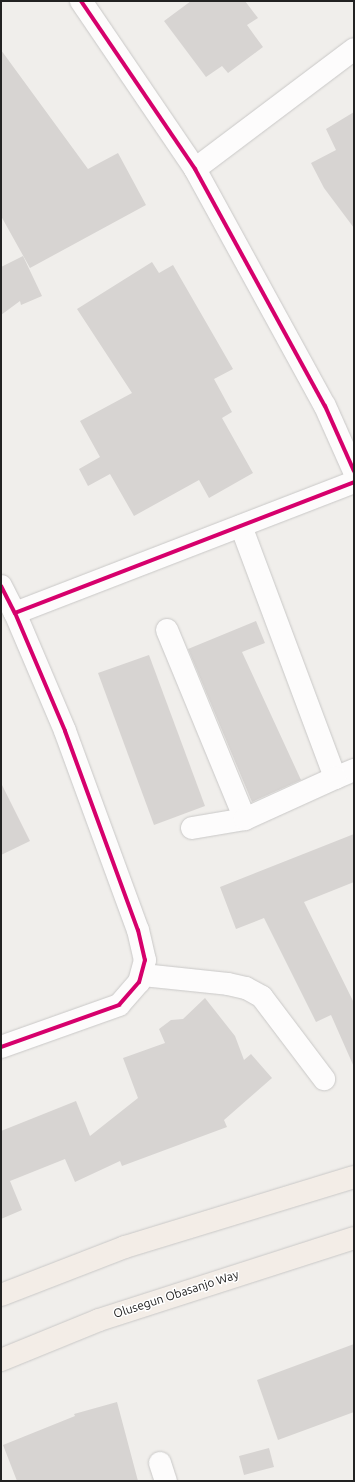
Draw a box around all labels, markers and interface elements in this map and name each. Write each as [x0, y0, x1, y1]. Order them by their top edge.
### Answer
street label: Olusegun Obasanjo Way [112, 1267, 240, 1321]

